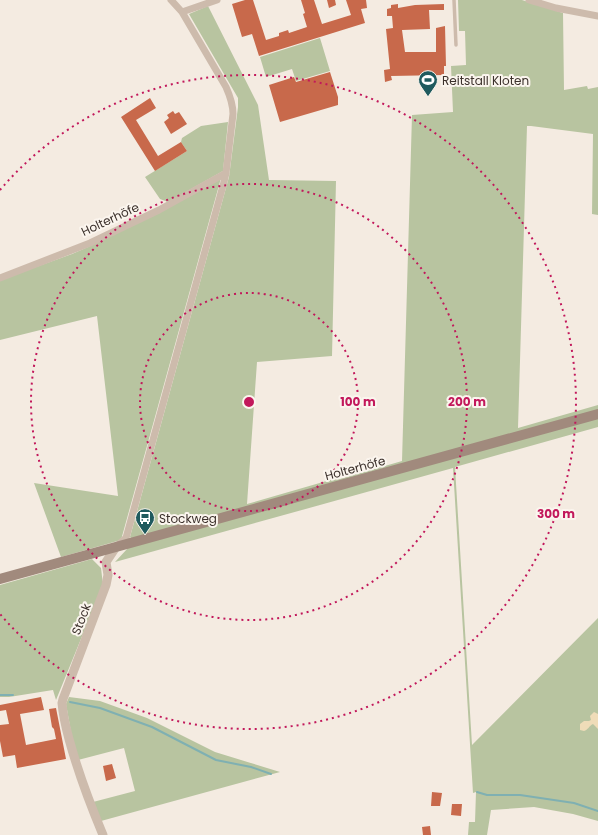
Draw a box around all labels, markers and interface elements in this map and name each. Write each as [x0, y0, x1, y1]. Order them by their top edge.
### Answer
sports icon: Reitstall Kloten [417, 69, 439, 97]
place label: Reitstall Kloten [442, 72, 529, 89]
street label: Holterhöfe [78, 198, 142, 240]
text: 100 m [340, 393, 376, 410]
text: 200 m [448, 393, 486, 410]
centre of rings [242, 395, 256, 409]
street label: Holterhöfe [323, 452, 387, 484]
text: 300 m [537, 505, 575, 522]
bus stop icon: Stockweg [134, 507, 156, 535]
place label: Stockweg [159, 510, 217, 527]
street label: Stock [67, 600, 95, 637]

